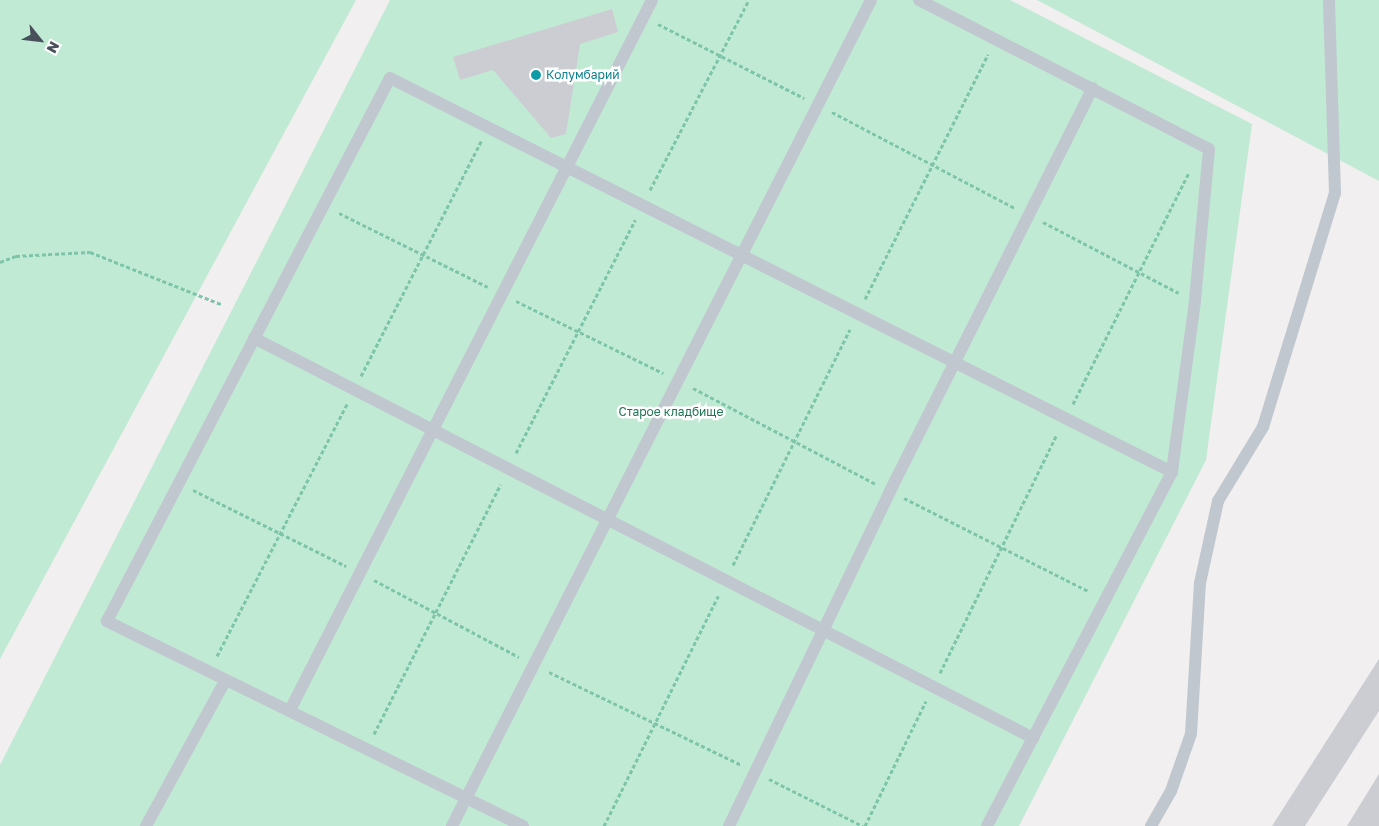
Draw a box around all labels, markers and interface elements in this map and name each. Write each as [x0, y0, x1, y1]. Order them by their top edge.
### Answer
north arrow [15, 15, 65, 65]
text: N [44, 39, 64, 56]
place label: Колумбарий [546, 68, 620, 82]
marker: Колумбарий [530, 69, 542, 81]
park label: Старое кладбище [619, 405, 723, 419]

